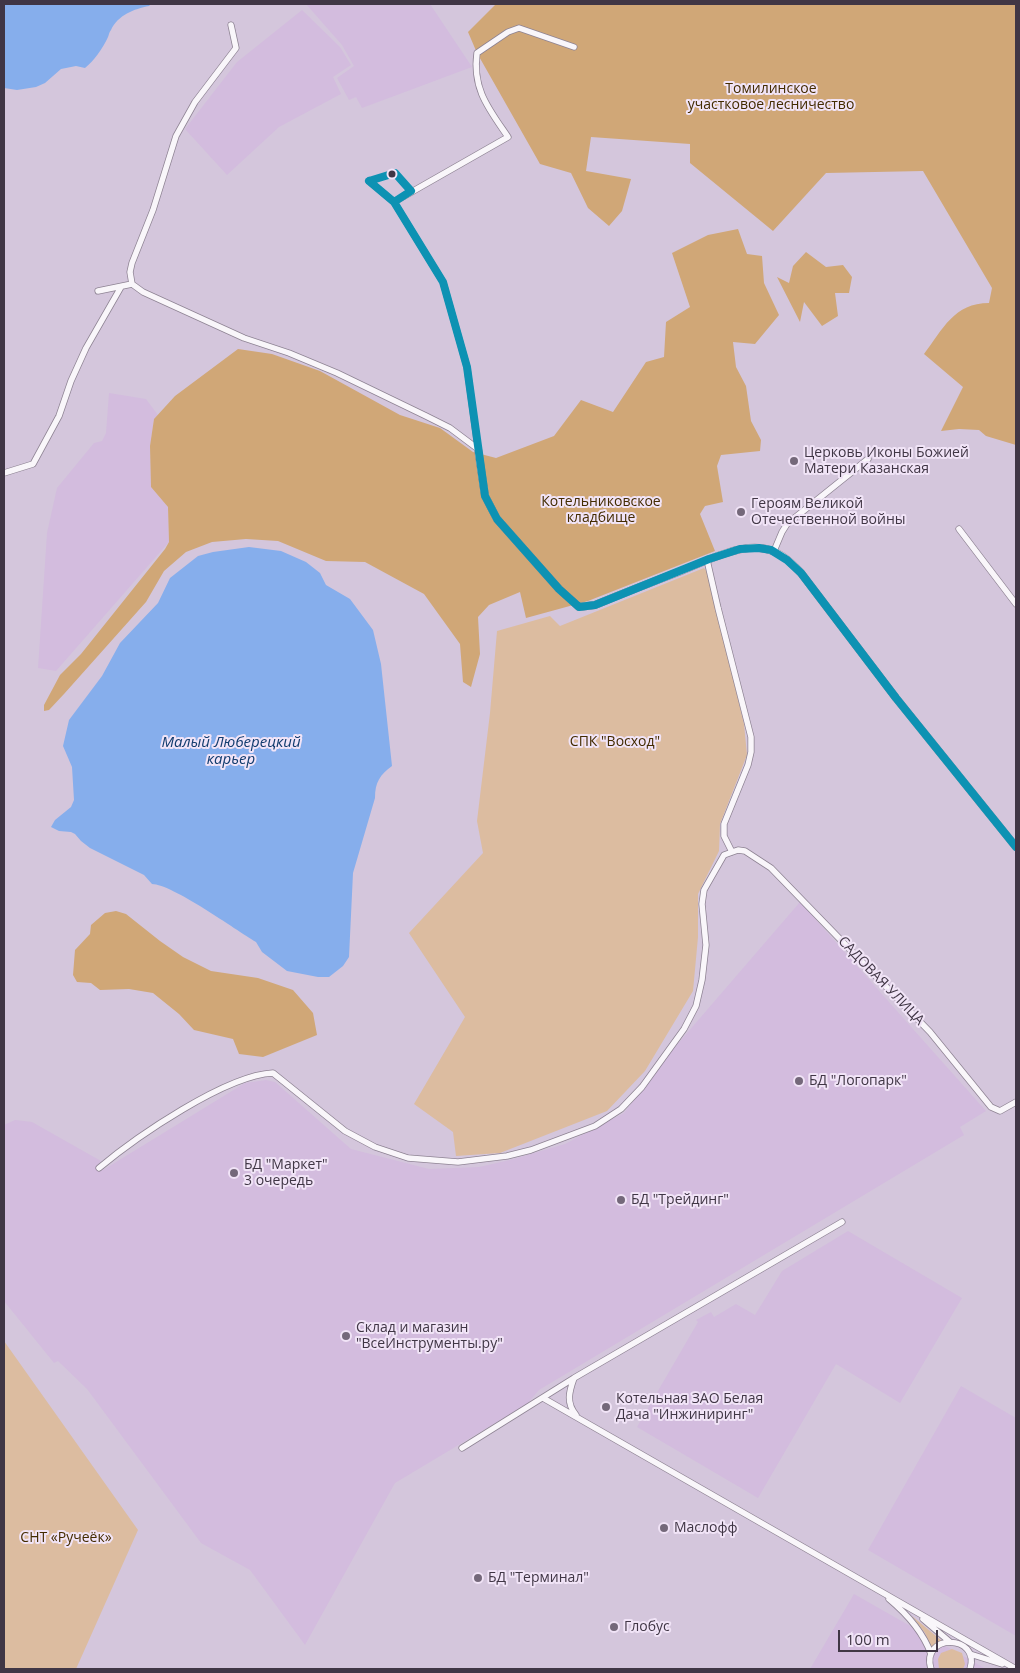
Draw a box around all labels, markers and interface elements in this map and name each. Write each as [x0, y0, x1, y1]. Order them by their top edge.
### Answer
park label: Томилинское участковое лесничество [688, 81, 854, 114]
unlabelled marker [387, 169, 397, 179]
place label: Церковь Иконы Божией Матери Казанская [804, 445, 969, 478]
marker: Церковь Иконы Божией Матери Казанская [788, 455, 800, 467]
park label: Котельниковское кладбище [541, 494, 661, 526]
place label: Героям Великой Отечественной войны [751, 496, 906, 528]
marker: Героям Великой Отечественной войны [735, 506, 747, 518]
water label: Малый Люберецкий карьер [161, 734, 301, 769]
park label: СПК "Восход" [570, 734, 660, 750]
street label: САДОВАЯ УЛИЦА [834, 933, 928, 1029]
place label: БД "Логопарк" [809, 1073, 907, 1089]
marker: БД "Логопарк" [793, 1075, 805, 1087]
place label: БД "Маркет" 3 очередь [244, 1157, 328, 1190]
marker: БД "Маркет" 3 очередь [228, 1167, 240, 1179]
place label: БД "Трейдинг" [631, 1192, 729, 1208]
marker: БД "Трейдинг" [615, 1194, 627, 1206]
place label: Склад и магазин "ВсеИнструменты.ру" [356, 1320, 503, 1352]
marker: Склад и магазин "ВсеИнструменты.ру" [340, 1330, 352, 1342]
place label: Котельная ЗАО Белая Дача "Инжиниринг" [616, 1391, 763, 1424]
marker: Котельная ЗАО Белая Дача "Инжиниринг" [600, 1401, 612, 1413]
place label: Маслофф [674, 1520, 738, 1536]
marker: Маслофф [658, 1522, 670, 1534]
park label: СНТ «Ручеёк» [20, 1530, 112, 1546]
place label: БД "Терминал" [488, 1570, 589, 1586]
marker: БД "Терминал" [472, 1572, 484, 1584]
place label: Глобус [624, 1619, 670, 1635]
scale bar [840, 1620, 940, 1652]
marker: Глобус [608, 1621, 620, 1633]
text: 100 m [846, 1629, 890, 1649]

